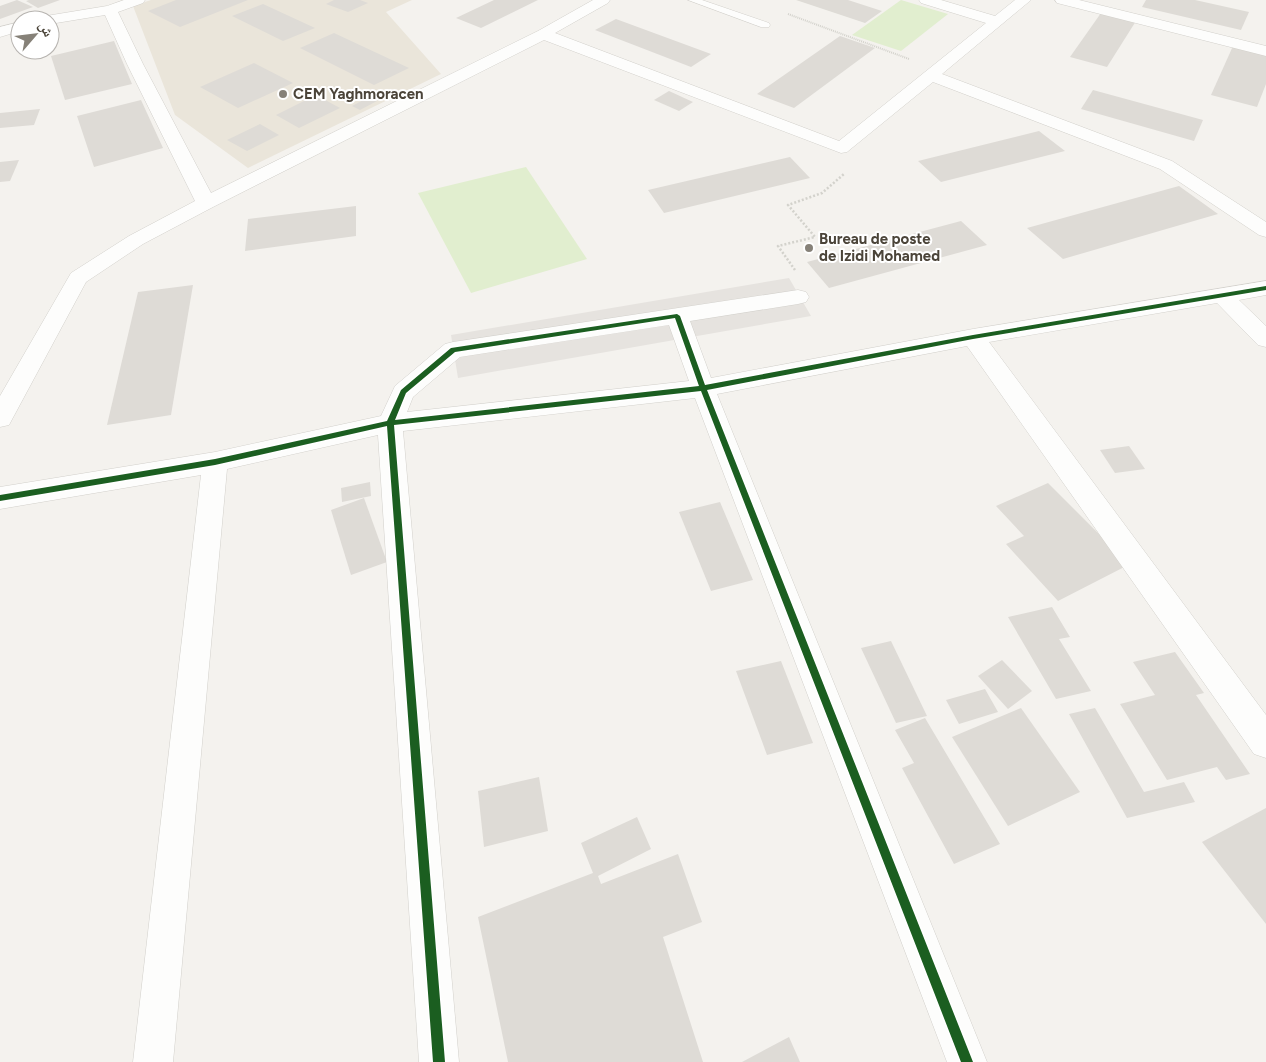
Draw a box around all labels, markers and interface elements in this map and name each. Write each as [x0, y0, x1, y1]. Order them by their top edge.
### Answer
north arrow [10, 10, 60, 60]
text: ش [35, 19, 57, 40]
place label: CEM Yaghmoracen [293, 85, 424, 103]
marker: CEM Yaghmoracen [277, 88, 289, 100]
place label: Bureau de poste de Izidi Mohamed [819, 230, 940, 265]
marker: Bureau de poste de Izidi Mohamed [803, 242, 815, 254]

